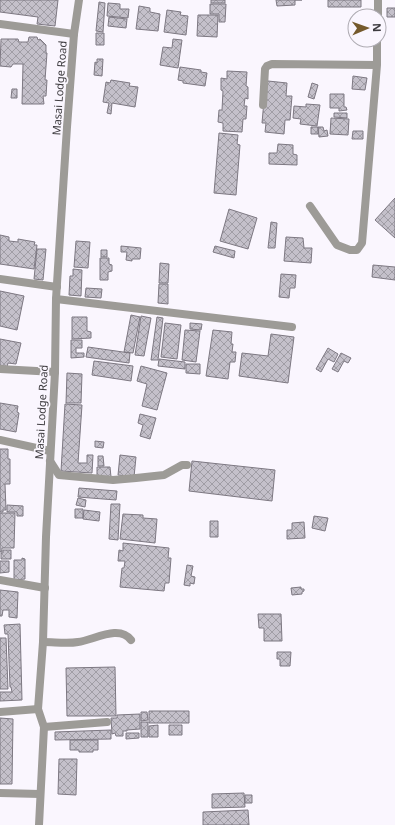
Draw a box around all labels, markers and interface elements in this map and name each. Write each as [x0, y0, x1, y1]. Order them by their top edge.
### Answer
north arrow [347, 8, 387, 48]
text: N [370, 23, 385, 32]
street label: Masai Lodge Road [48, 40, 70, 136]
street label: Masai Lodge Road [31, 364, 51, 460]

